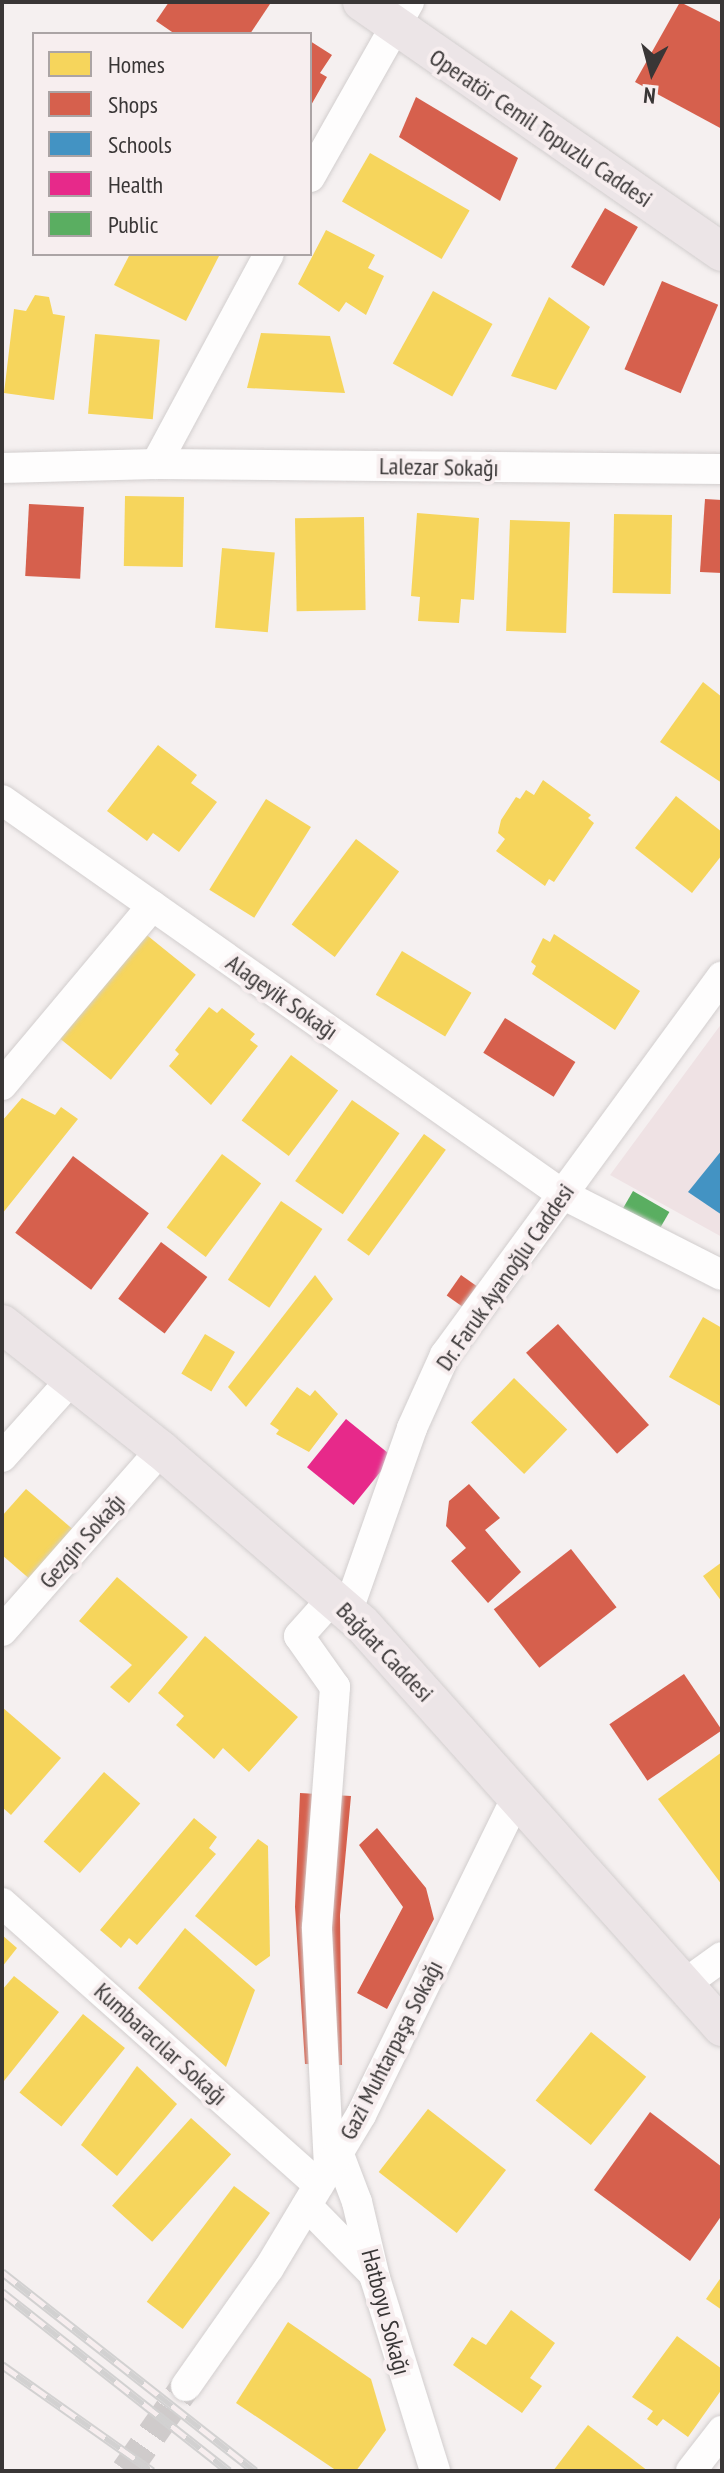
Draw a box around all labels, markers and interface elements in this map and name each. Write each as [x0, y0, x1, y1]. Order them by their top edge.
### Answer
legend [32, 32, 312, 256]
north arrow [612, 32, 692, 112]
street label: Operatör Cemil Topuzlu Caddesi [424, 42, 658, 214]
text: Homes [108, 49, 165, 80]
text: N [642, 81, 657, 110]
text: Shops [108, 89, 158, 120]
text: Schools [108, 129, 172, 160]
text: Health [108, 169, 163, 200]
text: Public [108, 209, 158, 240]
street label: Lalezar Sokağı [379, 452, 499, 482]
street label: Alageyik Sokağı [220, 948, 344, 1046]
street label: Dr. Faruk Ayanoğlu Caddesi [429, 1177, 581, 1377]
street label: Gezgin Sokağı [33, 1488, 131, 1594]
street label: Bağdat Caddesi [330, 1596, 440, 1708]
street label: Gazi Muhtarpaşa Sokağı [333, 1956, 449, 2144]
street label: Kumbaracılar Sokağı [88, 1977, 234, 2111]
street label: Hatboyu Sokağı [355, 2246, 417, 2378]

